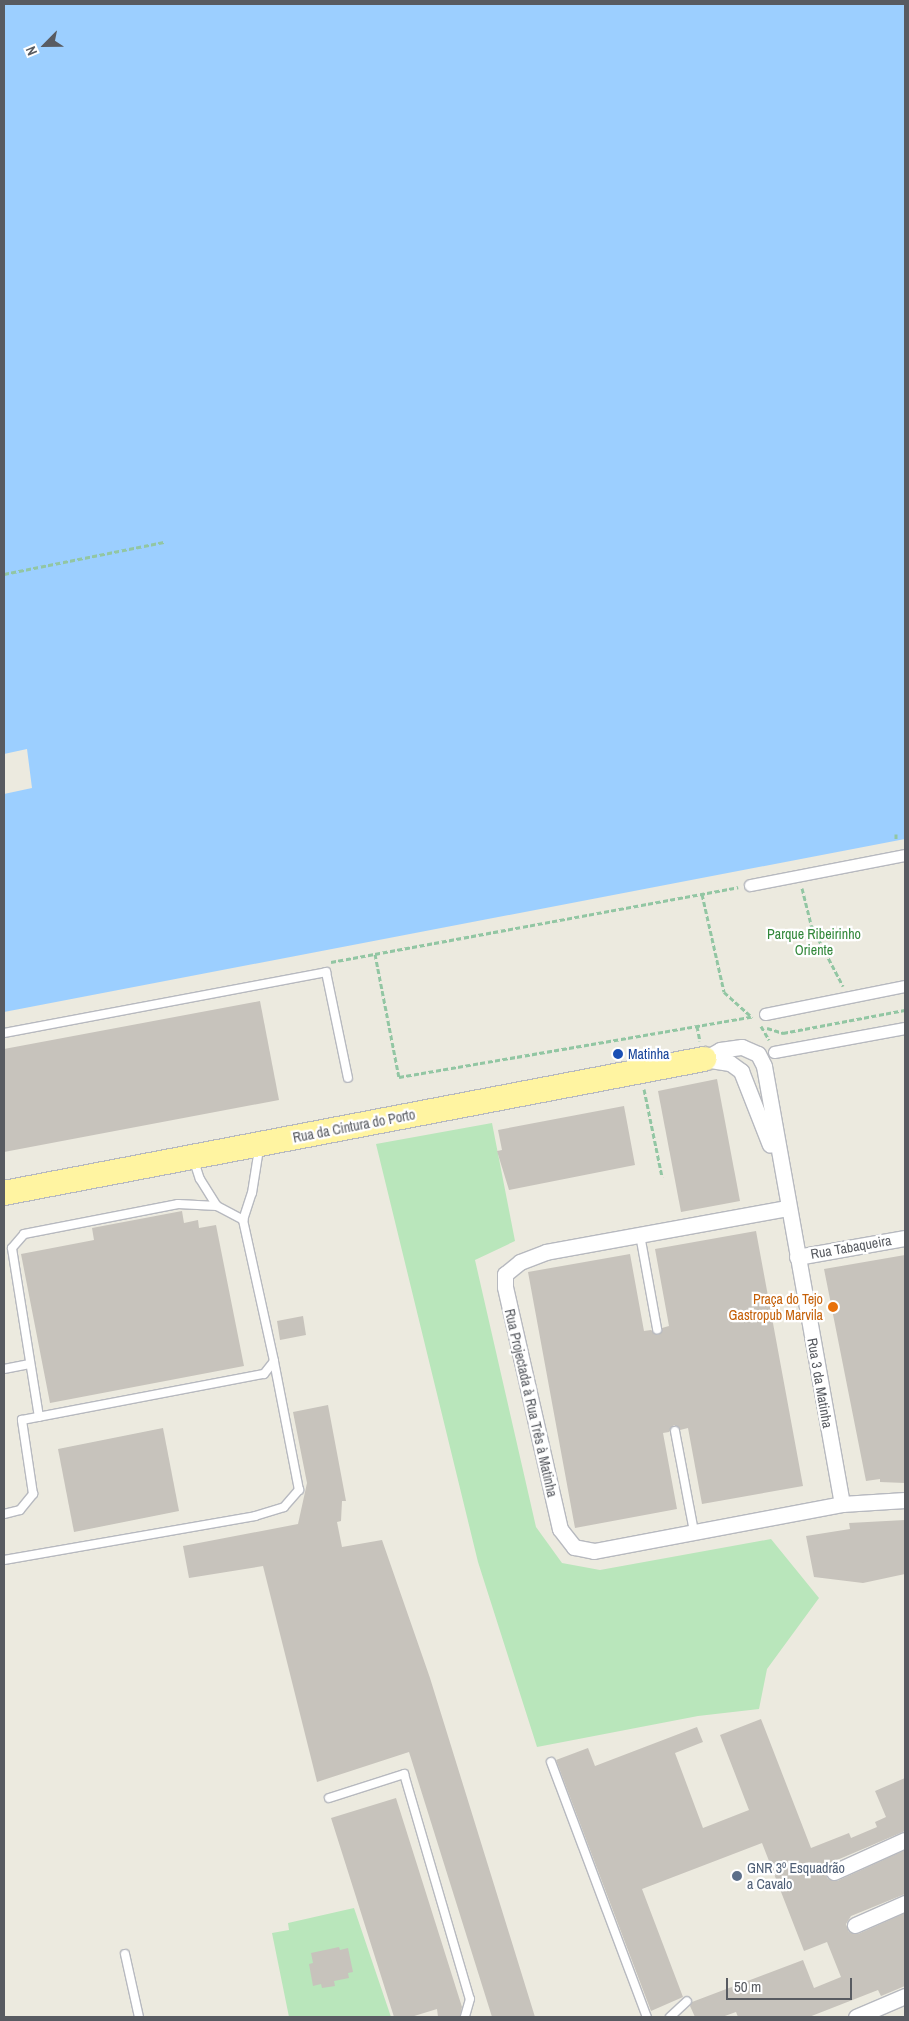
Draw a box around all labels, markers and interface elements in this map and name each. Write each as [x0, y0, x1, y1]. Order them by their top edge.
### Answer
north arrow [20, 20, 70, 70]
text: N [21, 44, 41, 58]
park label: Parque Ribeirinho Oriente [767, 926, 861, 959]
place label: Matinha [628, 1046, 669, 1062]
marker: Matinha [612, 1048, 624, 1060]
street label: Rua da Cintura do Porto [291, 1106, 417, 1146]
street label: Rua Tabaqueira [809, 1232, 893, 1262]
place label: Praça do Tejo Gastropub Marvila [729, 1291, 823, 1324]
marker: Praça do Tejo Gastropub Marvila [827, 1301, 839, 1313]
street label: Rua Projectada à Rua Três à Matinha [501, 1307, 561, 1499]
street label: Rua 3 da Matinha [804, 1337, 836, 1429]
place label: GNR 3º Esquadrão a Cavalo [747, 1860, 845, 1892]
marker: GNR 3º Esquadrão a Cavalo [731, 1870, 743, 1882]
scale bar [729, 1968, 855, 2000]
text: 50 m [734, 1976, 761, 1997]

